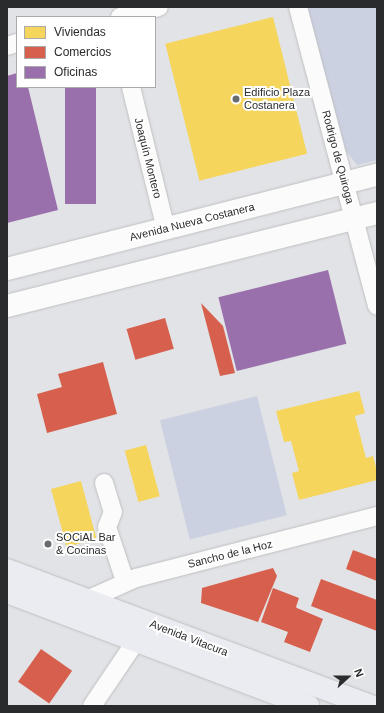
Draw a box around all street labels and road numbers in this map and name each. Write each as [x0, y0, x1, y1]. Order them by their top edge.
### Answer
street label: Rodrigo de Quiroga [319, 109, 357, 205]
street label: Joaquín Montero [132, 116, 164, 200]
street label: Avenida Nueva Costanera [128, 200, 256, 244]
street label: Sancho de la Hoz [186, 537, 274, 571]
street label: Avenida Vitacura [148, 617, 230, 659]

